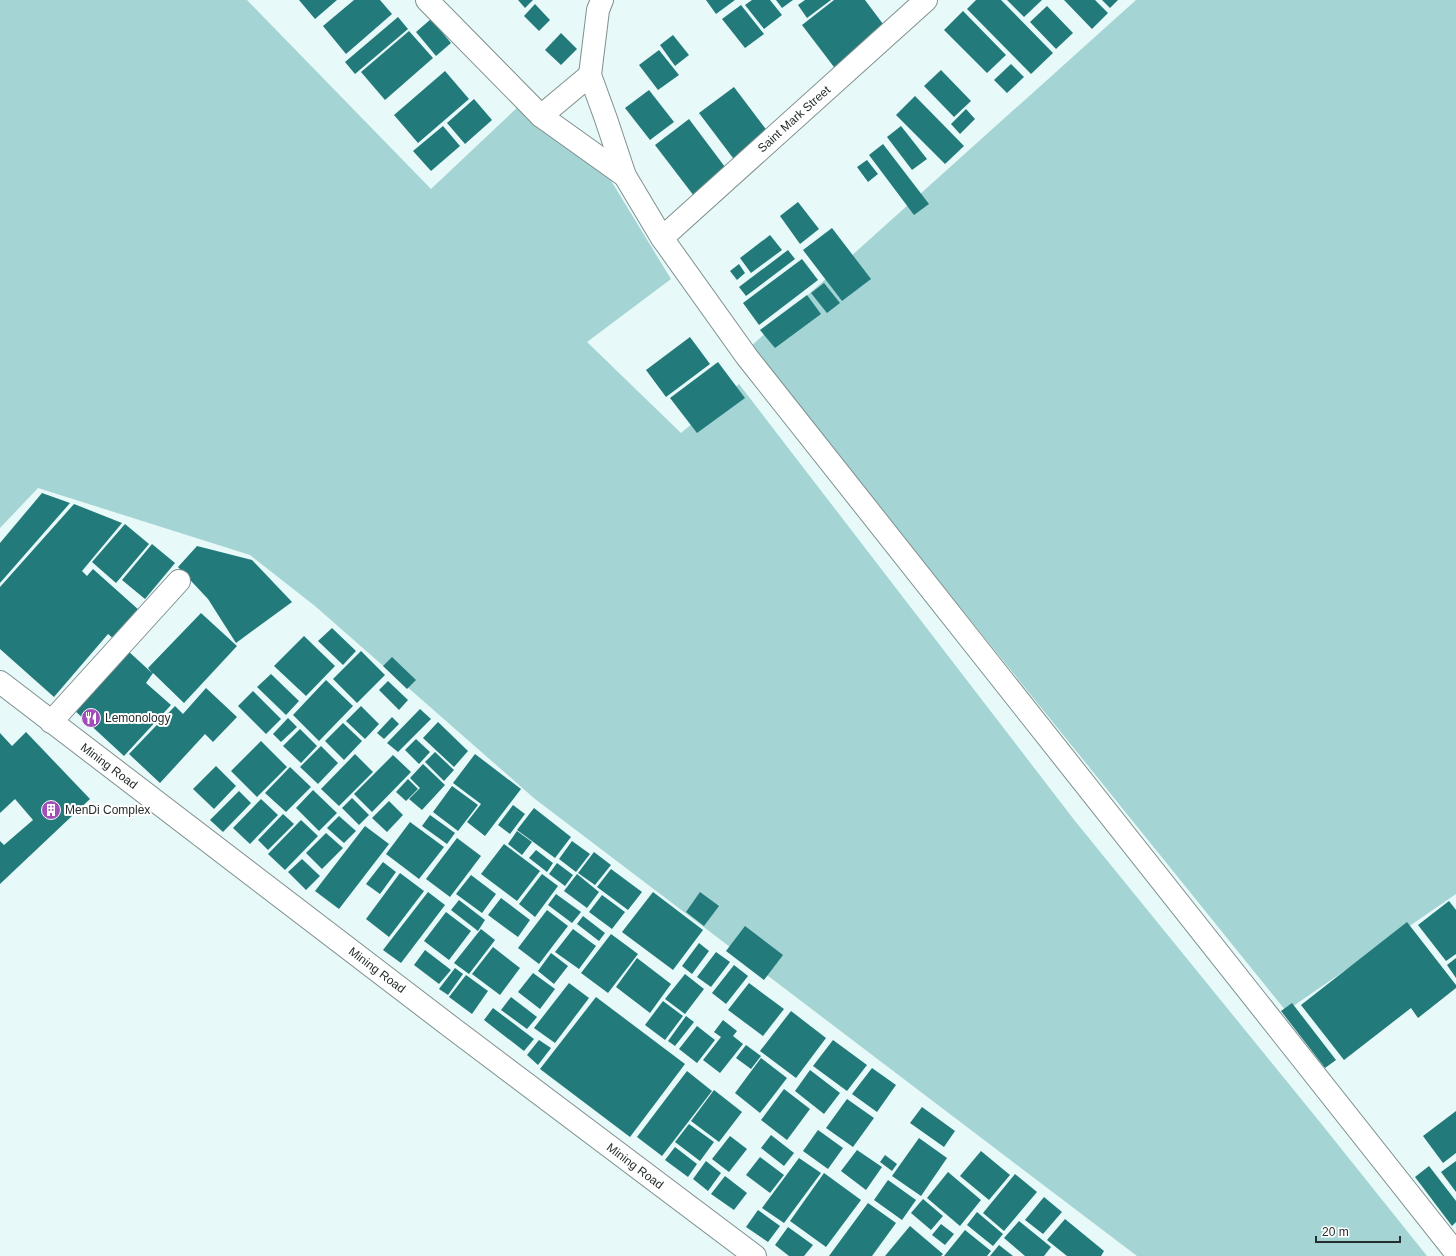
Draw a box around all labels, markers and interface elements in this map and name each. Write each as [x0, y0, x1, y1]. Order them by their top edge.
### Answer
street label: Saint Mark Street [755, 82, 834, 155]
restaurant icon: Lemonology [80, 707, 102, 729]
place label: Lemonology [105, 711, 170, 725]
street label: Mining Road [78, 740, 140, 792]
building icon: MenDi Complex [40, 799, 62, 821]
place label: MenDi Complex [65, 803, 150, 817]
street label: Mining Road [346, 944, 408, 996]
street label: Mining Road [604, 1140, 666, 1192]
scale bar [1316, 1218, 1400, 1244]
text: 20 m [1322, 1225, 1349, 1239]

